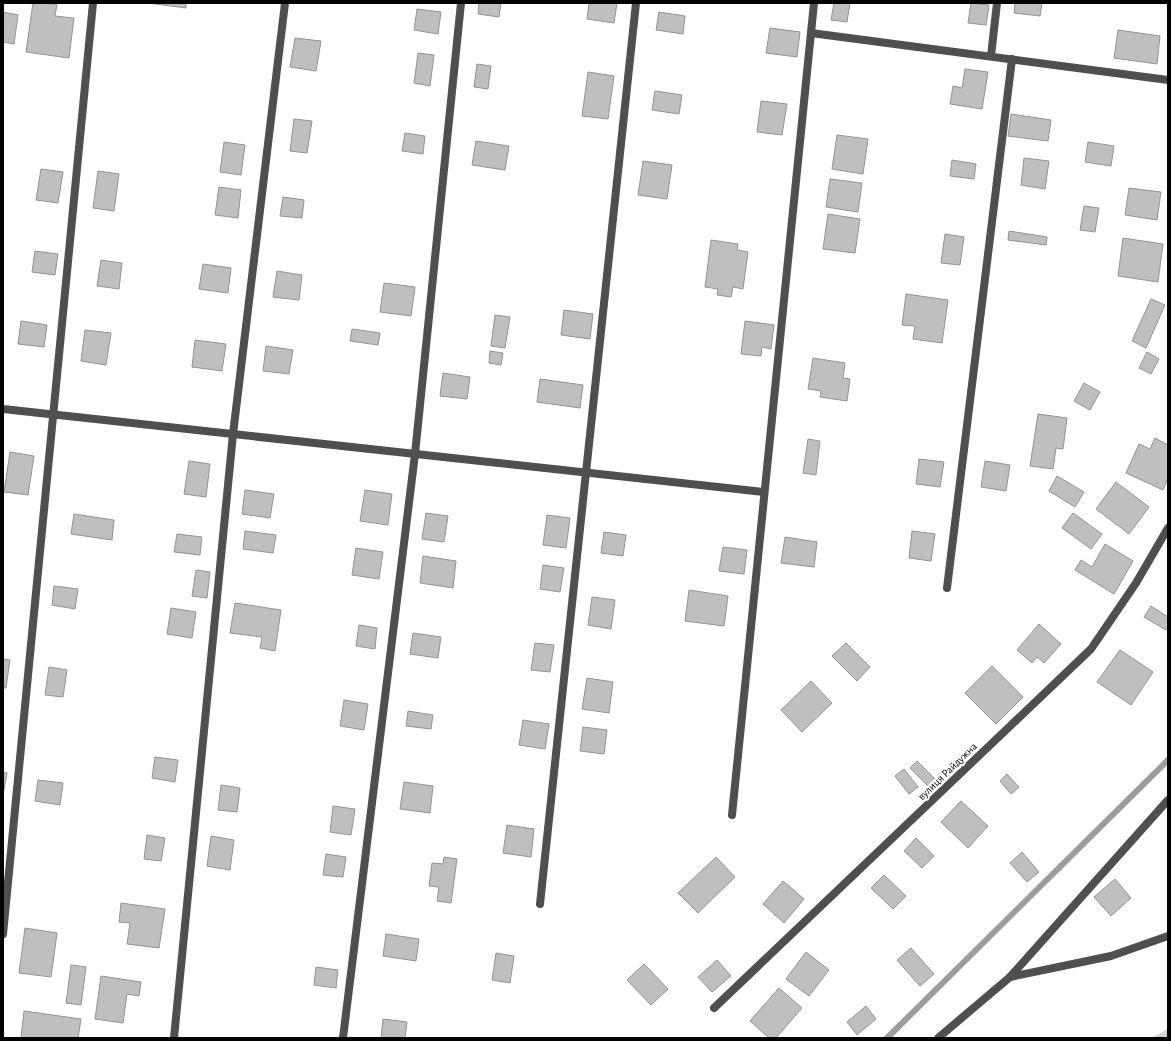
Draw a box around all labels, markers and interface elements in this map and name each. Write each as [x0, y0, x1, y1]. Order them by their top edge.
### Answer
street label: вулиця Райдужна [916, 740, 979, 802]

